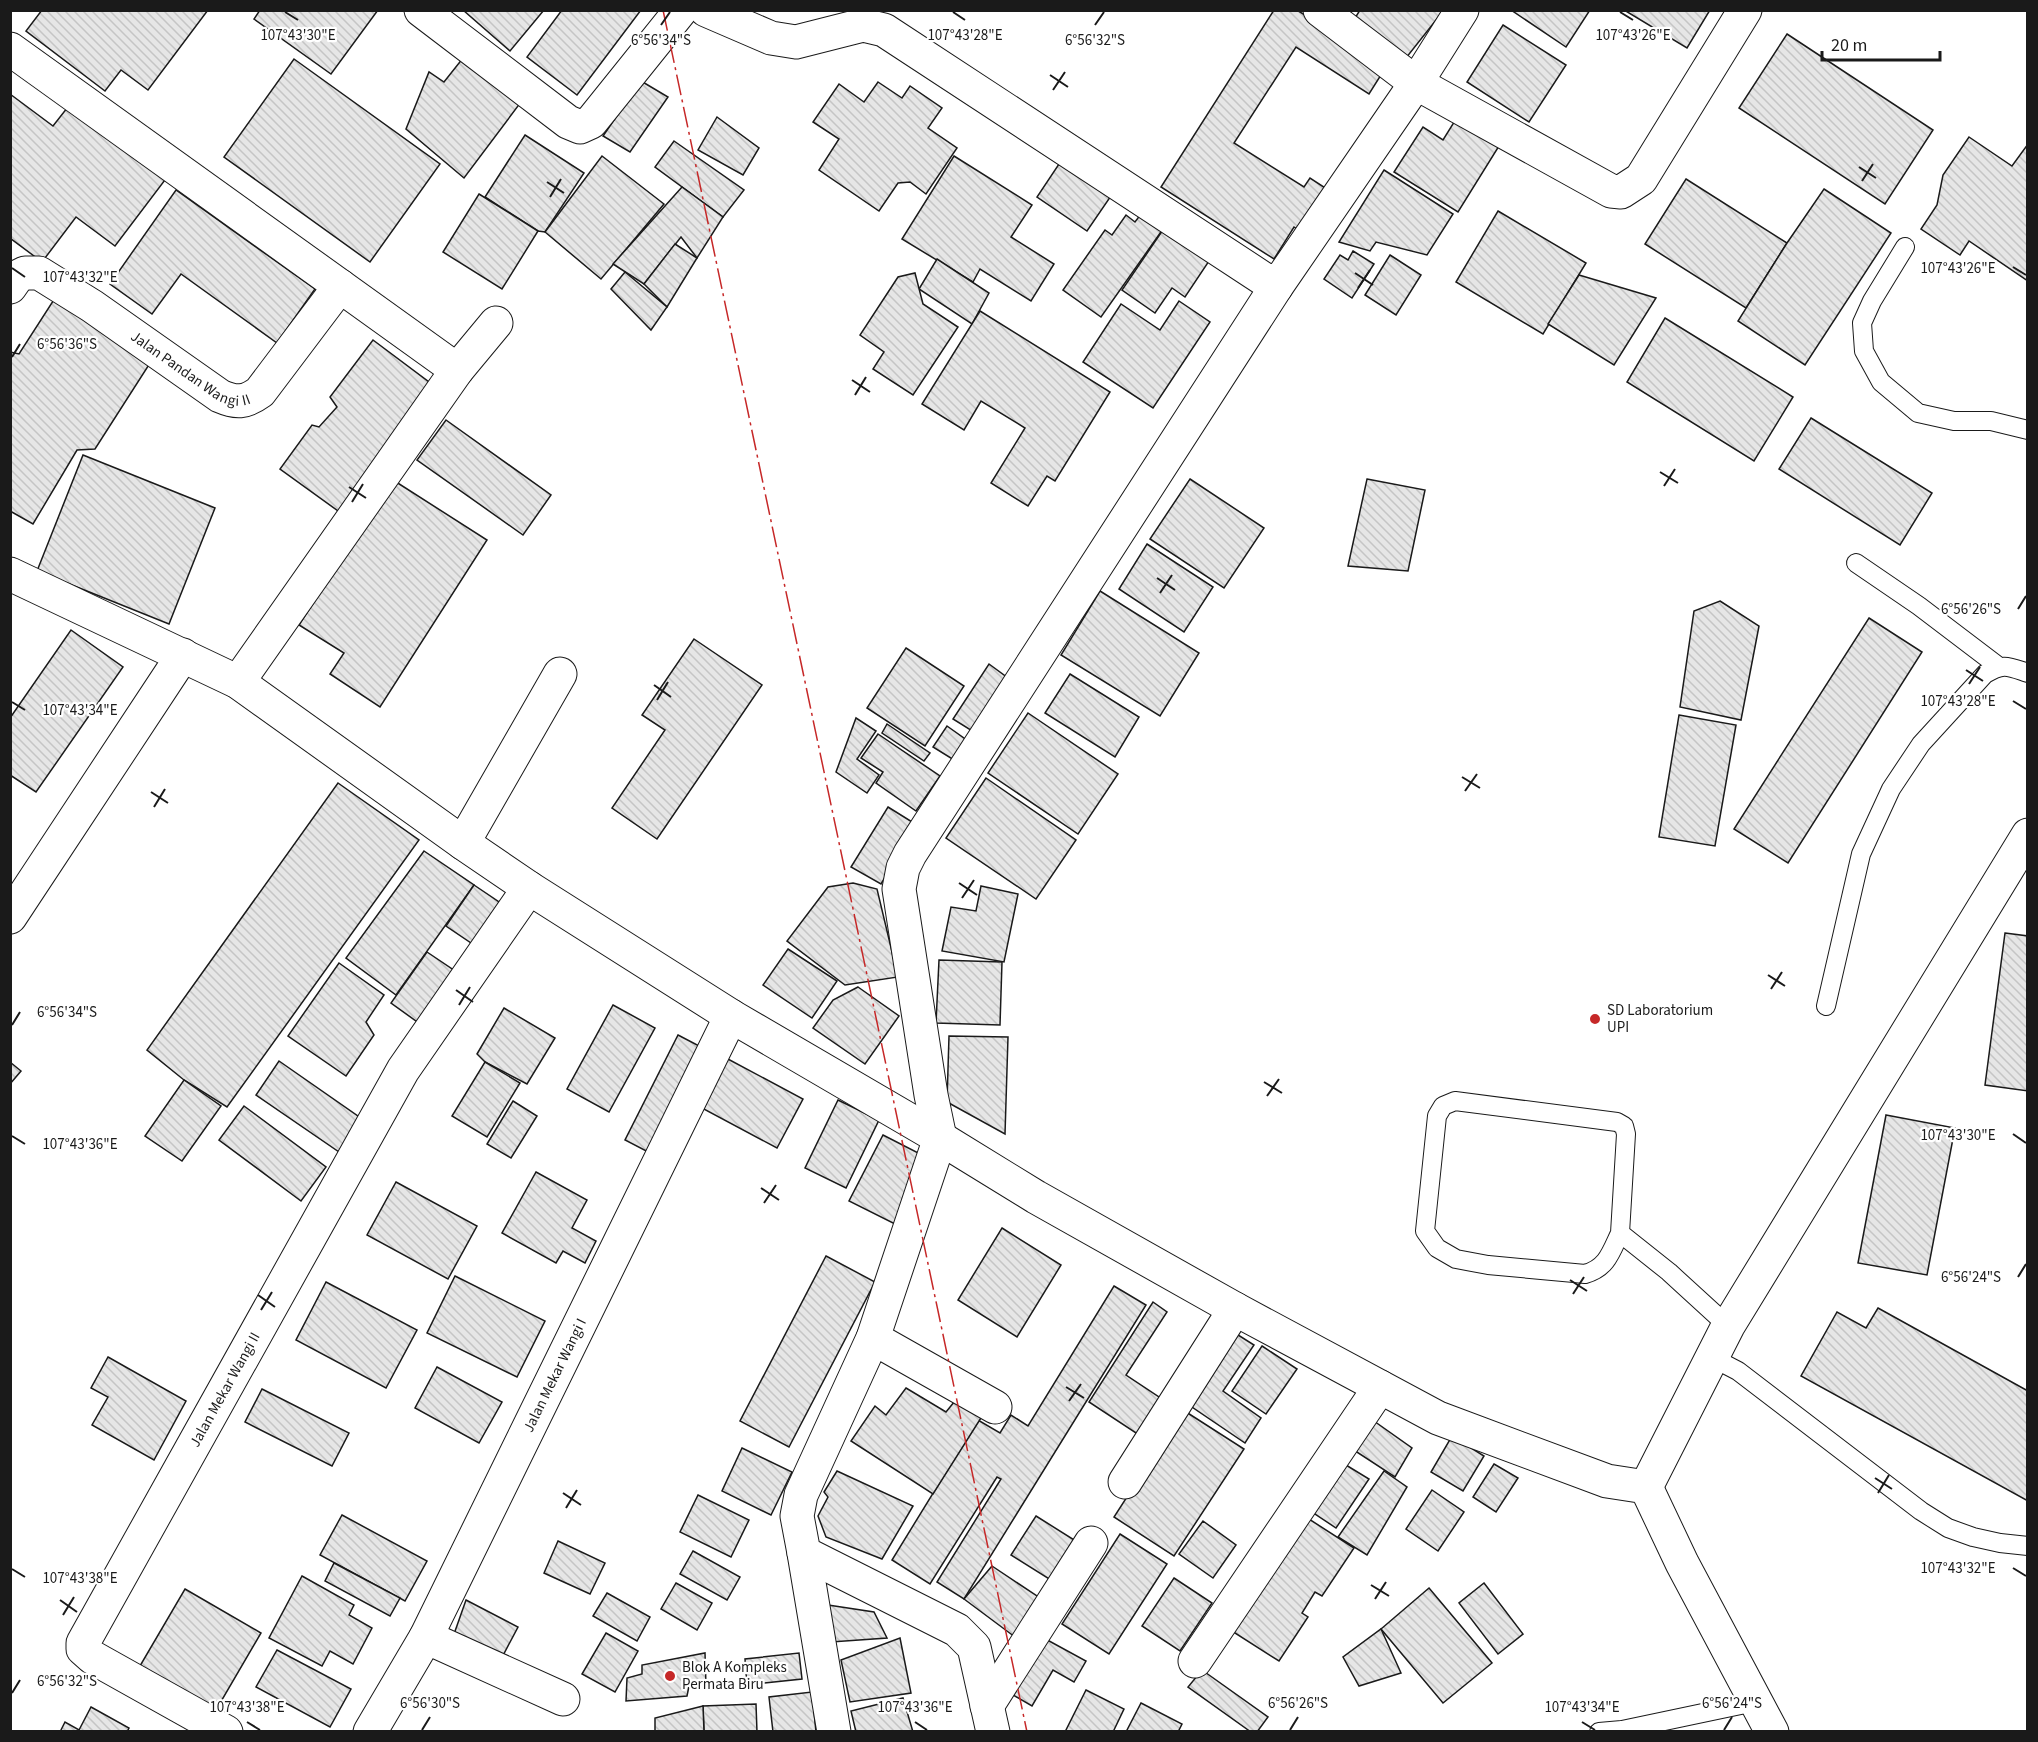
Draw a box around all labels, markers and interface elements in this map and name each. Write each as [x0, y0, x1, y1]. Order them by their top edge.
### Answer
scale bar [1822, 24, 1940, 62]
text: 107°43'30"E [260, 25, 336, 46]
text: 107°43'28"E [927, 25, 1003, 46]
text: 107°43'26"E [1595, 25, 1671, 46]
text: 6°56'34"S [631, 30, 691, 51]
text: 6°56'32"S [1065, 30, 1125, 51]
text: 20 m [1831, 33, 1867, 58]
text: 107°43'26"E [1920, 258, 1996, 279]
text: 107°43'32"E [42, 267, 118, 288]
street label: Jalan Pandan Wangi II [127, 326, 253, 411]
text: 6°56'36"S [37, 334, 97, 355]
text: 6°56'26"S [1941, 599, 2001, 620]
text: 107°43'28"E [1920, 691, 1996, 712]
text: 107°43'34"E [42, 700, 118, 721]
place label: SD Laboratorium UPI [1607, 1000, 1713, 1038]
text: 6°56'34"S [37, 1002, 97, 1023]
marker: SD Laboratorium UPI [1588, 1012, 1602, 1026]
text: 107°43'30"E [1920, 1125, 1996, 1146]
text: 107°43'36"E [42, 1134, 118, 1155]
text: 6°56'24"S [1941, 1267, 2001, 1288]
street label: Jalan Mekar Wangi I [518, 1315, 591, 1436]
street label: Jalan Mekar Wangi II [184, 1328, 265, 1451]
text: 107°43'32"E [1920, 1558, 1996, 1579]
text: 107°43'38"E [42, 1568, 118, 1589]
place label: Blok A Kompleks Permata Biru [682, 1657, 787, 1695]
marker: Blok A Kompleks Permata Biru [663, 1669, 677, 1683]
text: 6°56'32"S [37, 1671, 97, 1692]
text: 6°56'30"S [400, 1693, 460, 1714]
text: 6°56'26"S [1268, 1693, 1328, 1714]
text: 6°56'24"S [1702, 1693, 1762, 1714]
text: 107°43'38"E [209, 1697, 285, 1718]
text: 107°43'36"E [877, 1697, 953, 1718]
text: 107°43'34"E [1544, 1697, 1620, 1718]

